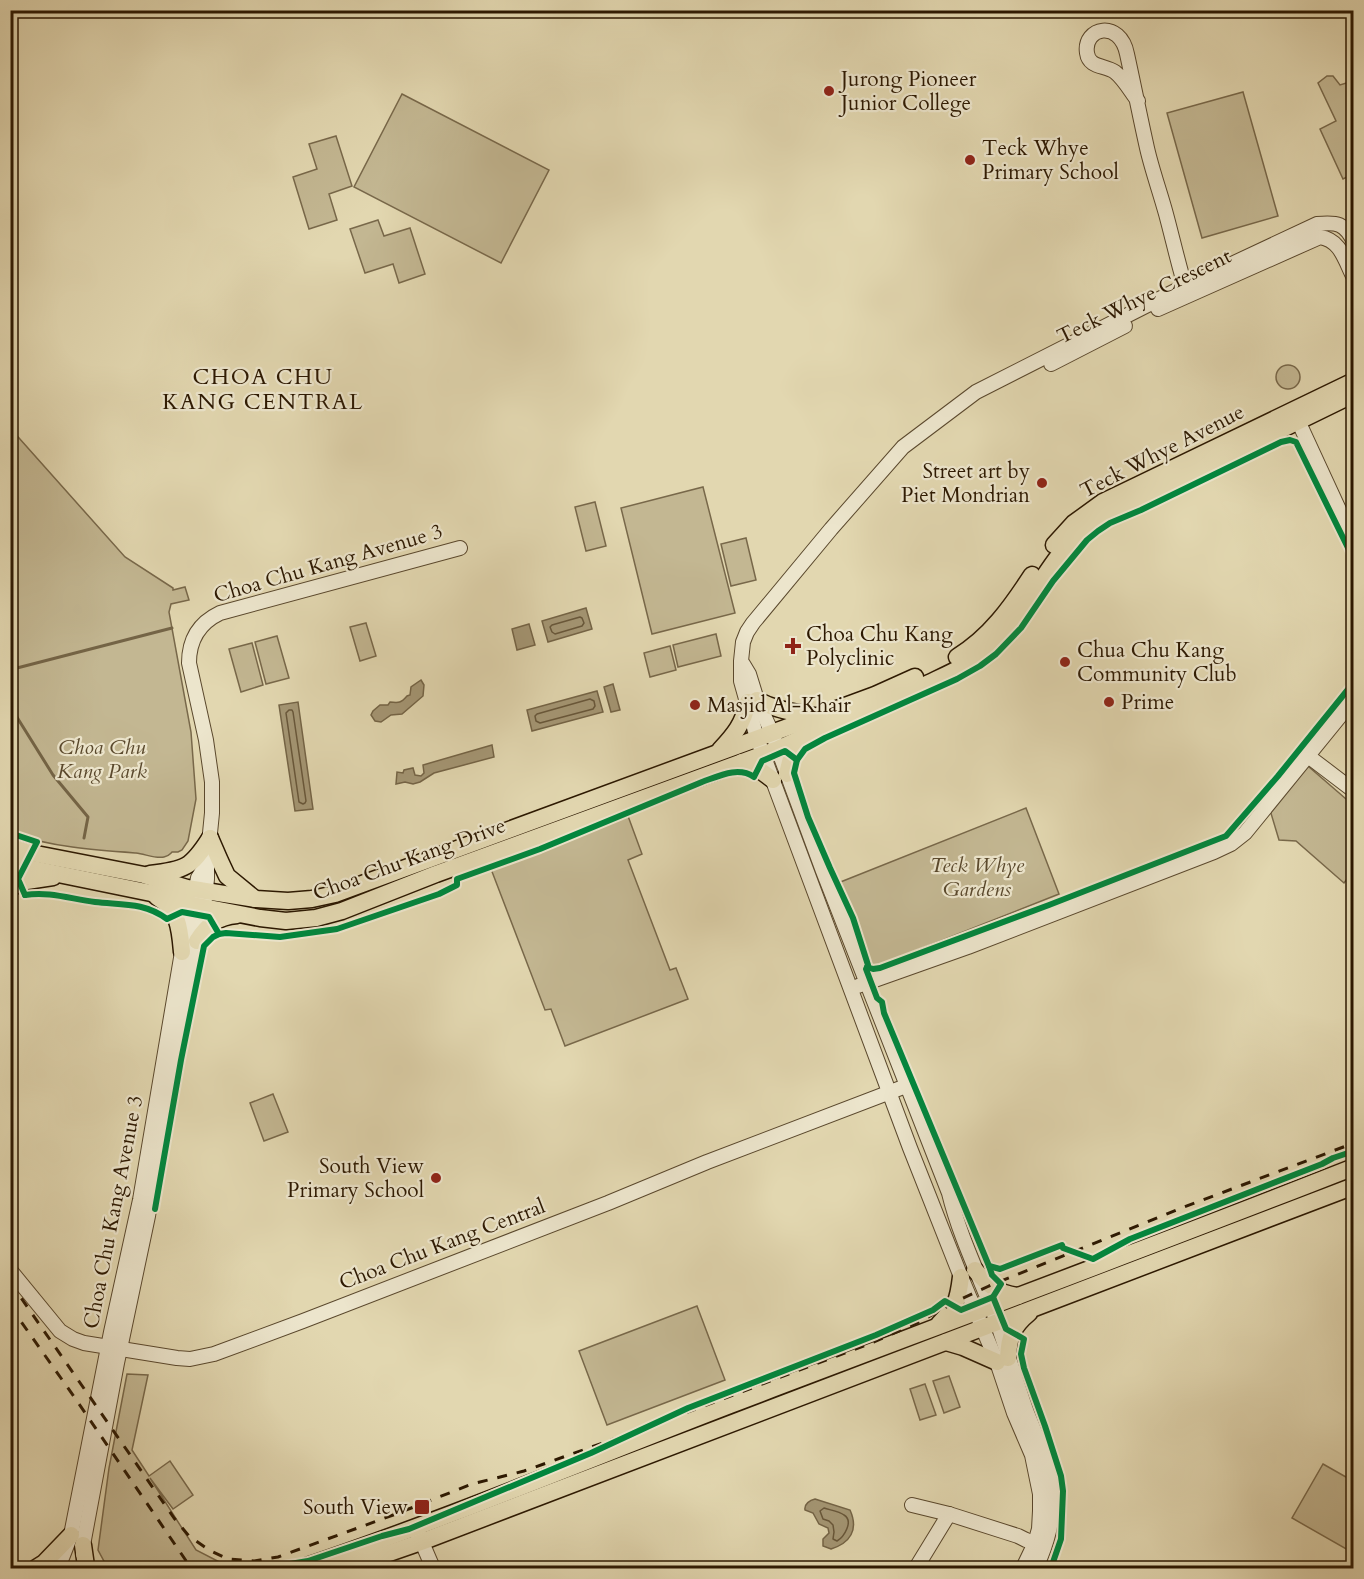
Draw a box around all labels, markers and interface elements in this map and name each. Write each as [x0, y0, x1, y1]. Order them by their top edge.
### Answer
place label: Jurong Pioneer Junior College [838, 65, 977, 118]
marker: Jurong Pioneer Junior College [822, 84, 836, 98]
place label: Teck Whye Primary School [982, 134, 1119, 187]
marker: Teck Whye Primary School [963, 153, 977, 167]
street label: Teck Whye Crescent [1052, 242, 1236, 351]
district label: CHOA CHU KANG CENTRAL [162, 362, 364, 417]
street label: Teck Whye Avenue [1075, 398, 1249, 505]
place label: Street art by Piet Mondrian [901, 457, 1030, 510]
marker: Street art by Piet Mondrian [1035, 476, 1049, 490]
street label: Choa Chu Kang Avenue 3 [210, 517, 446, 610]
place label: Choa Chu Kang Polyclinic [806, 620, 953, 673]
place label: Chua Chu Kang Community Club [1077, 636, 1237, 689]
marker: Choa Chu Kang Polyclinic [784, 637, 802, 655]
marker: Chua Chu Kang Community Club [1058, 655, 1072, 669]
place label: Prime [1121, 688, 1174, 717]
place label: Masjid Al-Khair [707, 691, 851, 720]
marker: Prime [1102, 695, 1116, 709]
marker: Masjid Al-Khair [688, 698, 702, 712]
park label: Choa Chu Kang Park [57, 733, 148, 786]
street label: Choa Chu Kang Drive [309, 811, 510, 908]
park label: Teck Whye Gardens [930, 851, 1025, 904]
street label: Choa Chu Kang Avenue 3 [77, 1093, 150, 1331]
place label: South View Primary School [287, 1152, 424, 1205]
marker: South View Primary School [429, 1171, 443, 1185]
street label: Choa Chu Kang Central [335, 1192, 549, 1297]
place label: South View [303, 1493, 408, 1522]
marker: South View [413, 1498, 431, 1516]

